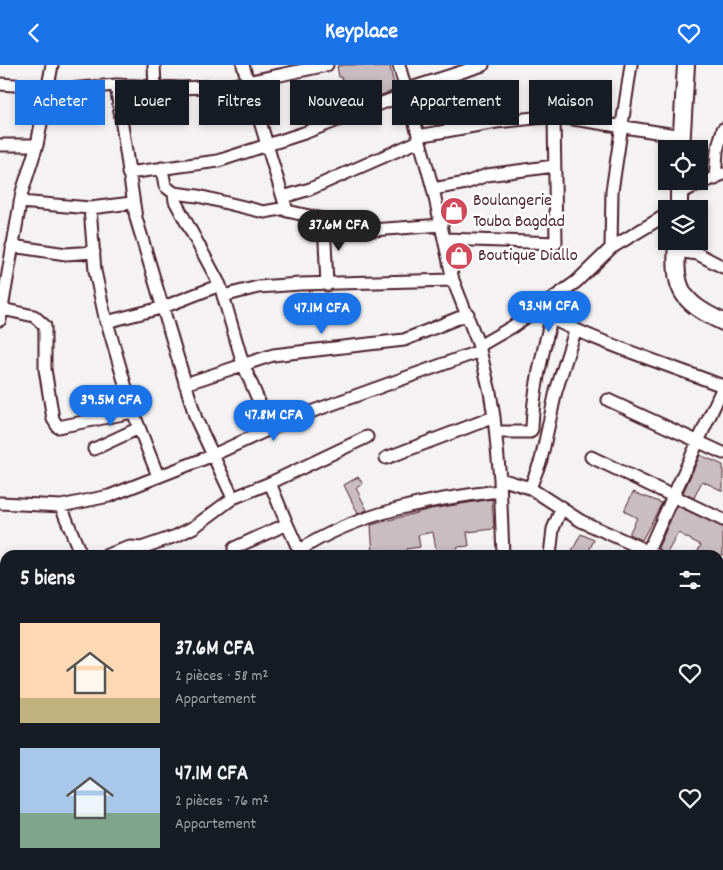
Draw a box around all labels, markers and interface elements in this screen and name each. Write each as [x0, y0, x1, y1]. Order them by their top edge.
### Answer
text: Keyplace [325, 17, 398, 48]
icon: back [20, 19, 48, 47]
icon: heart [675, 19, 703, 47]
chip: Acheter [15, 80, 105, 125]
chip: Louer [115, 80, 189, 125]
chip: Filtres [199, 80, 280, 125]
chip: Nouveau [290, 80, 382, 125]
chip: Appartement [392, 80, 519, 125]
chip: Maison [529, 80, 612, 125]
map controls [658, 140, 708, 250]
button: locate [658, 140, 708, 190]
place label: Boulangerie Touba Bagdad [473, 189, 565, 235]
shop icon: Boulangerie Touba Bagdad [439, 196, 469, 226]
button: layers [658, 200, 708, 250]
pin: 37.6M CFA [282, 209, 396, 252]
text: 37.6M CFA [309, 214, 369, 237]
shop icon: Boutique Diallo [444, 241, 474, 271]
place label: Boutique Diallo [478, 244, 578, 269]
pin: 93.4M CFA [492, 291, 606, 333]
pin: 47.1M CFA [265, 293, 379, 335]
text: 93.4M CFA [519, 295, 579, 318]
text: 47.1M CFA [294, 297, 350, 320]
pin: 39.5M CFA [54, 385, 168, 427]
text: 39.5M CFA [80, 389, 142, 412]
pin: 47.8M CFA [217, 399, 331, 442]
text: 47.8M CFA [245, 404, 303, 427]
text: 5 biens [20, 565, 75, 595]
icon: filters [676, 566, 704, 594]
text: 37.6M CFA [175, 635, 254, 665]
icon: home [60, 643, 120, 703]
icon: heart [676, 659, 704, 687]
text: 2 pièces · 58 m² [175, 665, 268, 688]
text: Appartement [175, 688, 256, 711]
text: 47.1M CFA [175, 760, 248, 790]
icon: home [60, 768, 120, 828]
icon: heart [676, 784, 704, 812]
text: 2 pièces · 76 m² [175, 790, 269, 813]
text: Appartement [175, 813, 256, 836]

